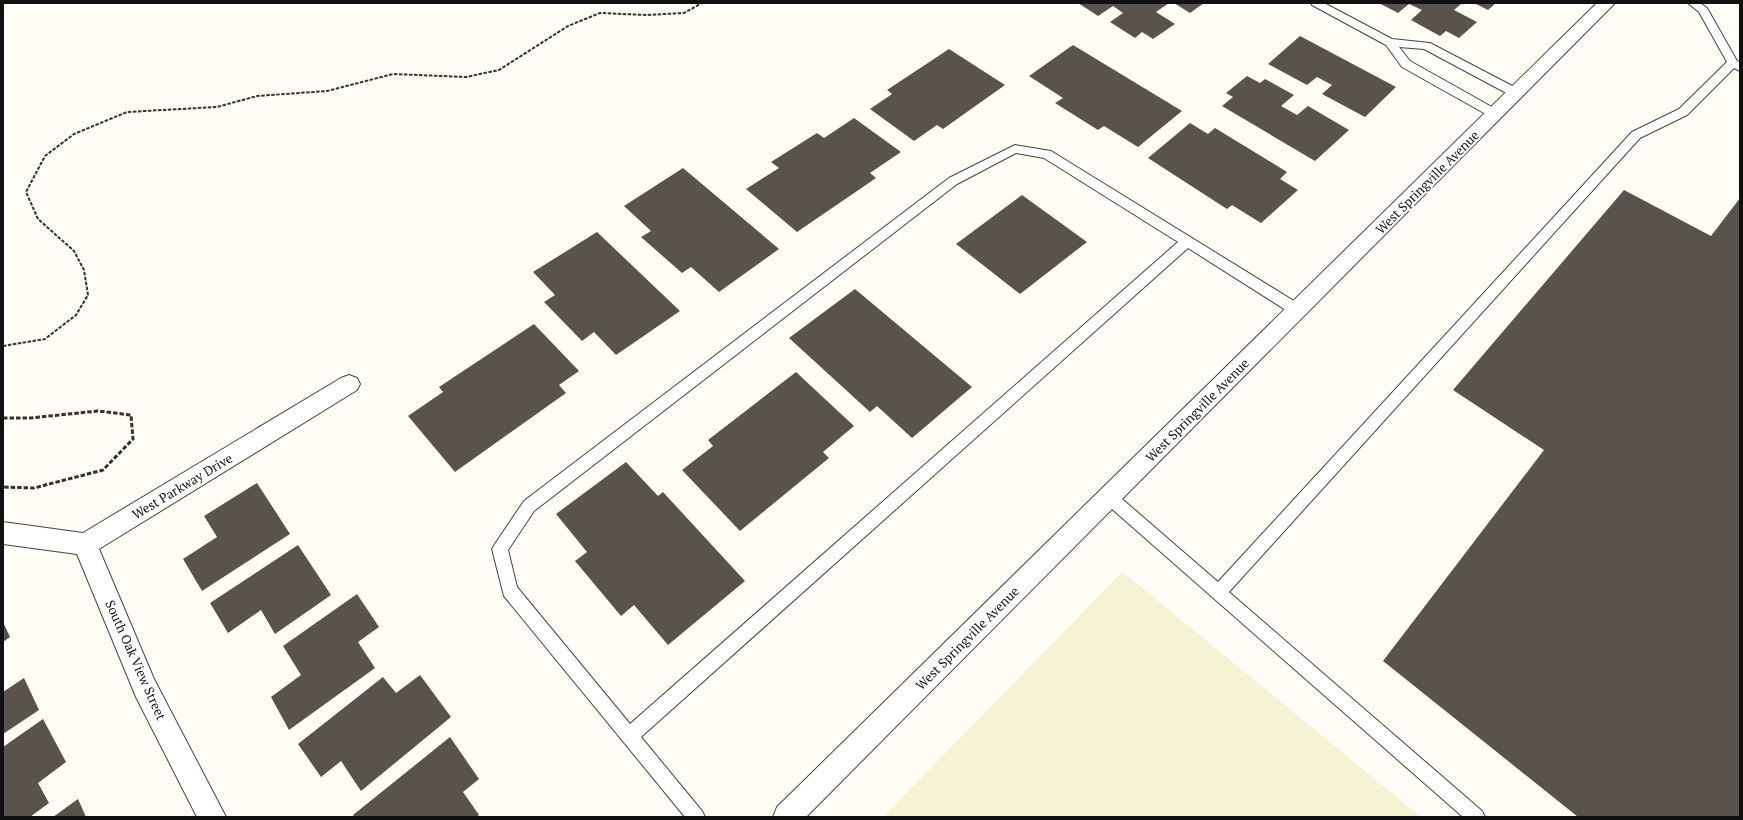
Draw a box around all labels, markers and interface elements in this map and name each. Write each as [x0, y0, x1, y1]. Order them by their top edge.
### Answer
street label: West Springville Avenue [1371, 126, 1483, 238]
street label: West Springville Avenue [1141, 354, 1253, 466]
street label: West Parkway Drive [128, 449, 236, 523]
street label: West Springville Avenue [911, 582, 1023, 694]
street label: South Oak View Street [101, 597, 171, 723]

